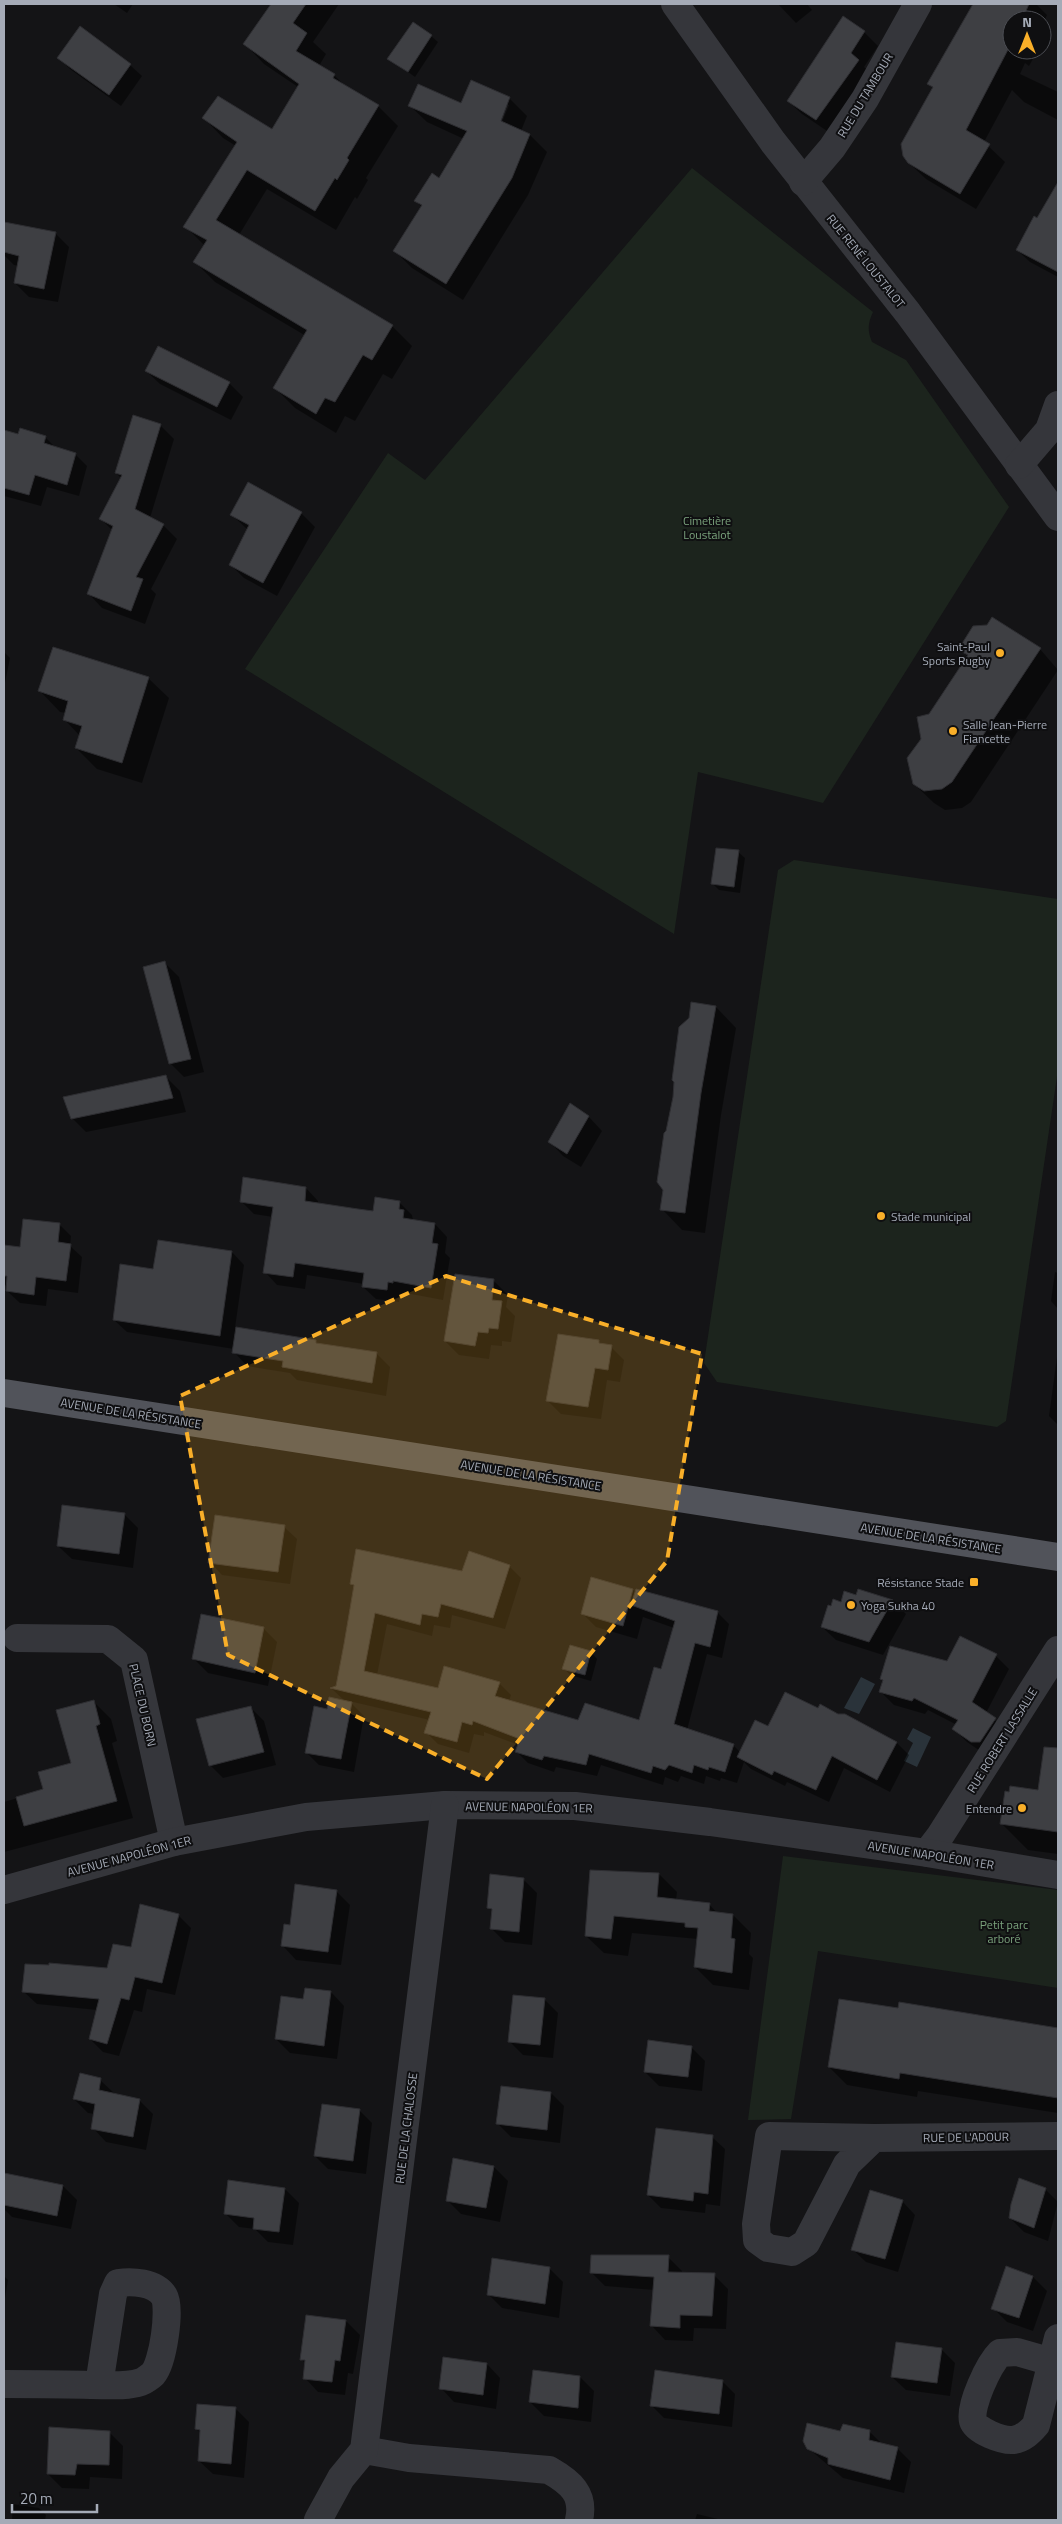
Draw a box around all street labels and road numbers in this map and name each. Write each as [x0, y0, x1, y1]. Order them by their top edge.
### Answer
street label: RUE DU TAMBOUR [832, 49, 898, 141]
street label: RUE RENÉ LOUSTALOT [822, 210, 910, 313]
street label: AVENUE DE LA RÉSISTANCE [59, 1392, 203, 1434]
street label: AVENUE DE LA RÉSISTANCE [459, 1454, 603, 1496]
street label: AVENUE DE LA RÉSISTANCE [859, 1517, 1003, 1559]
street label: PLACE DU BORN [124, 1662, 162, 1748]
street label: RUE ROBERT LASSALLE [962, 1683, 1042, 1796]
street label: AVENUE NAPOLÉON 1ER [465, 1796, 593, 1818]
street label: AVENUE NAPOLÉON 1ER [65, 1830, 193, 1882]
street label: AVENUE NAPOLÉON 1ER [867, 1836, 995, 1874]
street label: RUE DE LA CHALOSSE [390, 2071, 422, 2185]
street label: RUE DE L'ADOUR [923, 2127, 1009, 2147]

